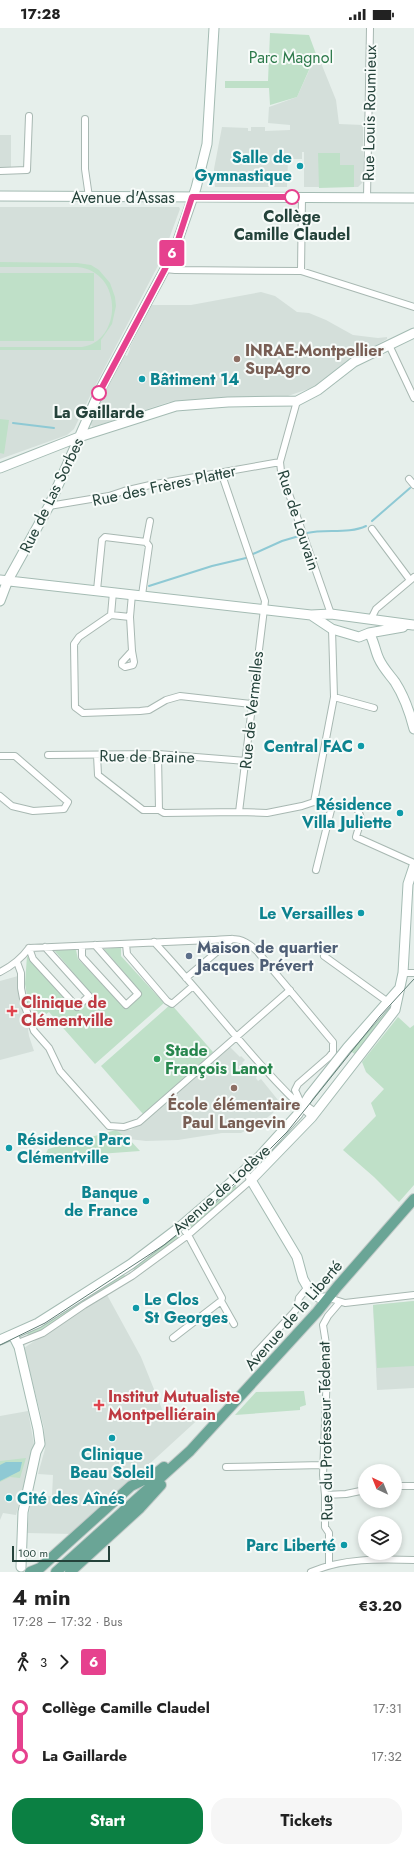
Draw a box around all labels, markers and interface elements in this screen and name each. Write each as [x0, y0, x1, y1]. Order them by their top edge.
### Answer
text: 17:28 [20, 3, 61, 25]
street label: Rue Louis Roumieux [357, 44, 382, 181]
park label: Parc Magnol [249, 46, 333, 69]
place label: Salle de Gymnastique [194, 146, 292, 187]
marker: Salle de Gymnastique [295, 161, 305, 171]
street label: Avenue d'Assas [71, 186, 175, 209]
marker: Collège Camille Claudel [284, 189, 300, 205]
place label: Collège Camille Claudel [234, 205, 350, 246]
line badge: 6 [159, 240, 185, 266]
text: 6 [167, 243, 177, 263]
place label: INRAE-Montpellier SupAgro [245, 339, 384, 380]
marker: INRAE-Montpellier SupAgro [232, 354, 242, 364]
place label: Bâtiment 14 [150, 368, 240, 391]
marker: Bâtiment 14 [137, 374, 147, 384]
marker: La Gaillarde [91, 385, 107, 401]
place label: La Gaillarde [54, 401, 144, 424]
street label: Rue de Las Sorbes [14, 434, 89, 557]
street label: Rue des Frères Platter [90, 459, 239, 512]
street label: Rue de Louvain [271, 467, 326, 573]
street label: Rue de Vermelles [234, 650, 269, 770]
place label: Central FAC [264, 735, 353, 758]
marker: Central FAC [356, 741, 366, 751]
street label: Rue de Braine [99, 744, 195, 769]
place label: Résidence Villa Juliette [301, 793, 392, 834]
marker: Résidence Villa Juliette [395, 808, 405, 818]
place label: Le Versailles [259, 902, 353, 925]
marker: Le Versailles [356, 908, 366, 918]
place label: Maison de quartier Jacques Prévert [194, 936, 339, 977]
marker: Maison de quartier Jacques Prévert [184, 951, 194, 961]
place label: Clinique de Clémentville [21, 991, 113, 1032]
marker: Clinique de Clémentville [6, 1005, 18, 1017]
place label: Stade François Lanot [165, 1039, 273, 1080]
marker: Stade François Lanot [152, 1054, 162, 1064]
marker: École élémentaire Paul Langevin [229, 1083, 239, 1093]
place label: École élémentaire Paul Langevin [167, 1093, 301, 1134]
place label: Résidence Parc Clémentville [17, 1128, 131, 1169]
street label: Avenue de Lodève [167, 1139, 275, 1240]
marker: Résidence Parc Clémentville [4, 1143, 14, 1153]
place label: Banque de France [64, 1181, 138, 1222]
marker: Banque de France [141, 1196, 151, 1206]
street label: Avenue de la Liberté [239, 1255, 348, 1375]
place label: Le Clos St Georges [144, 1288, 228, 1329]
marker: Le Clos St Georges [131, 1303, 141, 1313]
street label: Rue du Professeur Tédenat [312, 1341, 339, 1521]
place label: Institut Mutualiste Montpelliérain [108, 1385, 240, 1426]
marker: Institut Mutualiste Montpelliérain [93, 1399, 105, 1411]
marker: Clinique Beau Soleil [107, 1433, 117, 1443]
place label: Clinique Beau Soleil [70, 1443, 154, 1484]
north arrow [358, 1464, 402, 1508]
map controls [358, 1464, 402, 1560]
place label: Cité des Aînés [17, 1487, 125, 1510]
marker: Cité des Aînés [4, 1493, 14, 1503]
button: layers [358, 1516, 402, 1560]
place label: Parc Liberté [246, 1534, 336, 1557]
marker: Parc Liberté [339, 1540, 349, 1550]
scale bar [12, 1544, 110, 1563]
text: 100 m [18, 1545, 48, 1561]
text: 4 min [12, 1581, 71, 1613]
text: €3.20 [358, 1595, 402, 1617]
text: 17:28 – 17:32 · Bus [12, 1612, 123, 1631]
icon: walk [12, 1651, 34, 1673]
icon: forward [53, 1651, 75, 1673]
text: 6 [89, 1652, 98, 1672]
text: 3 [40, 1653, 47, 1672]
text: Collège Camille Claudel [42, 1697, 210, 1719]
text: 17:31 [372, 1699, 402, 1718]
text: La Gaillarde [42, 1745, 127, 1767]
text: 17:32 [371, 1747, 402, 1766]
button: Start [12, 1798, 203, 1844]
button: Tickets [211, 1798, 402, 1844]

